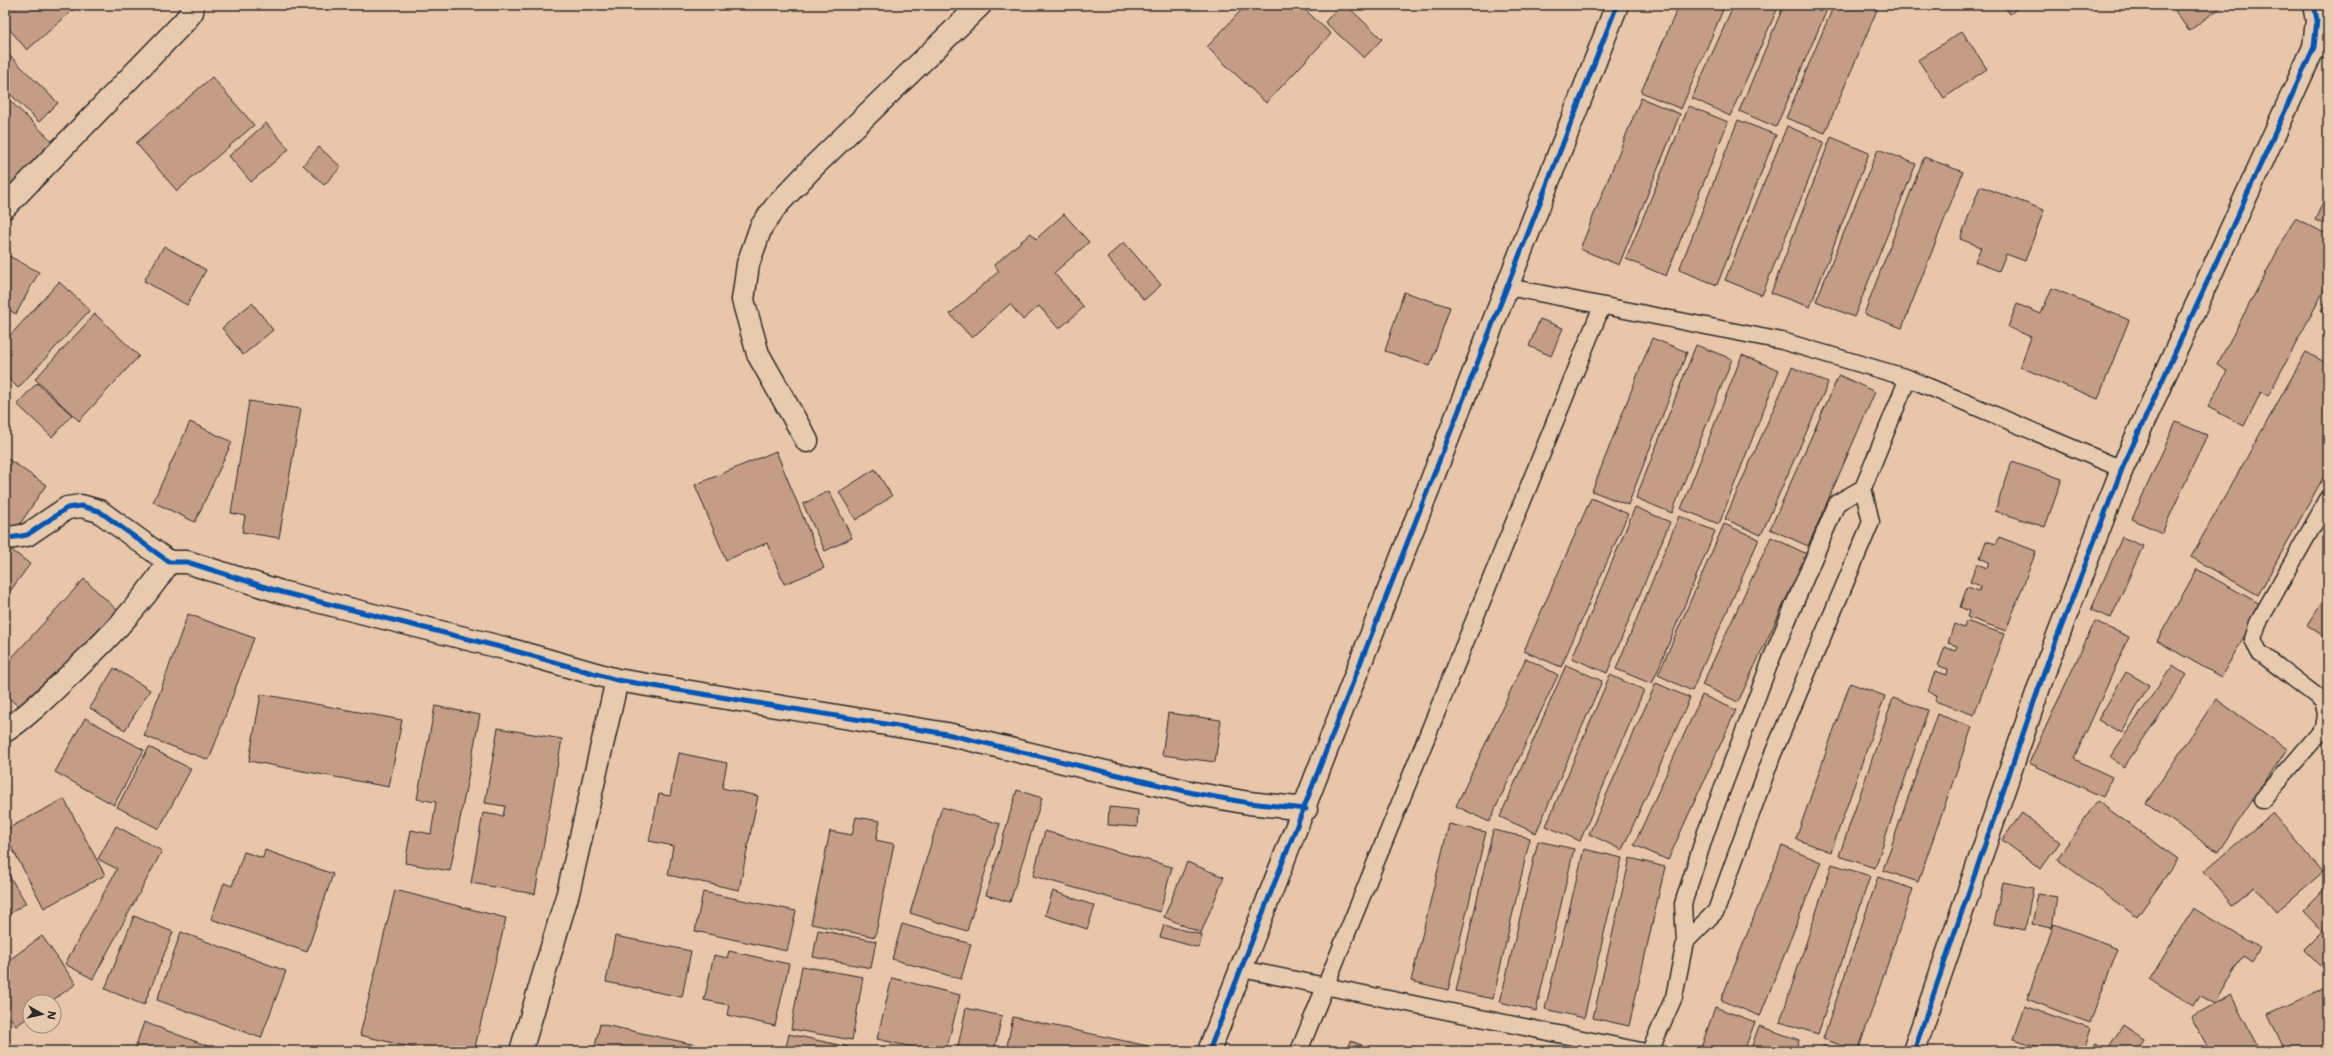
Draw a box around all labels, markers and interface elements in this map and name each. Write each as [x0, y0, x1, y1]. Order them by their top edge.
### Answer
north arrow [22, 994, 62, 1034]
text: N [43, 1010, 59, 1021]

